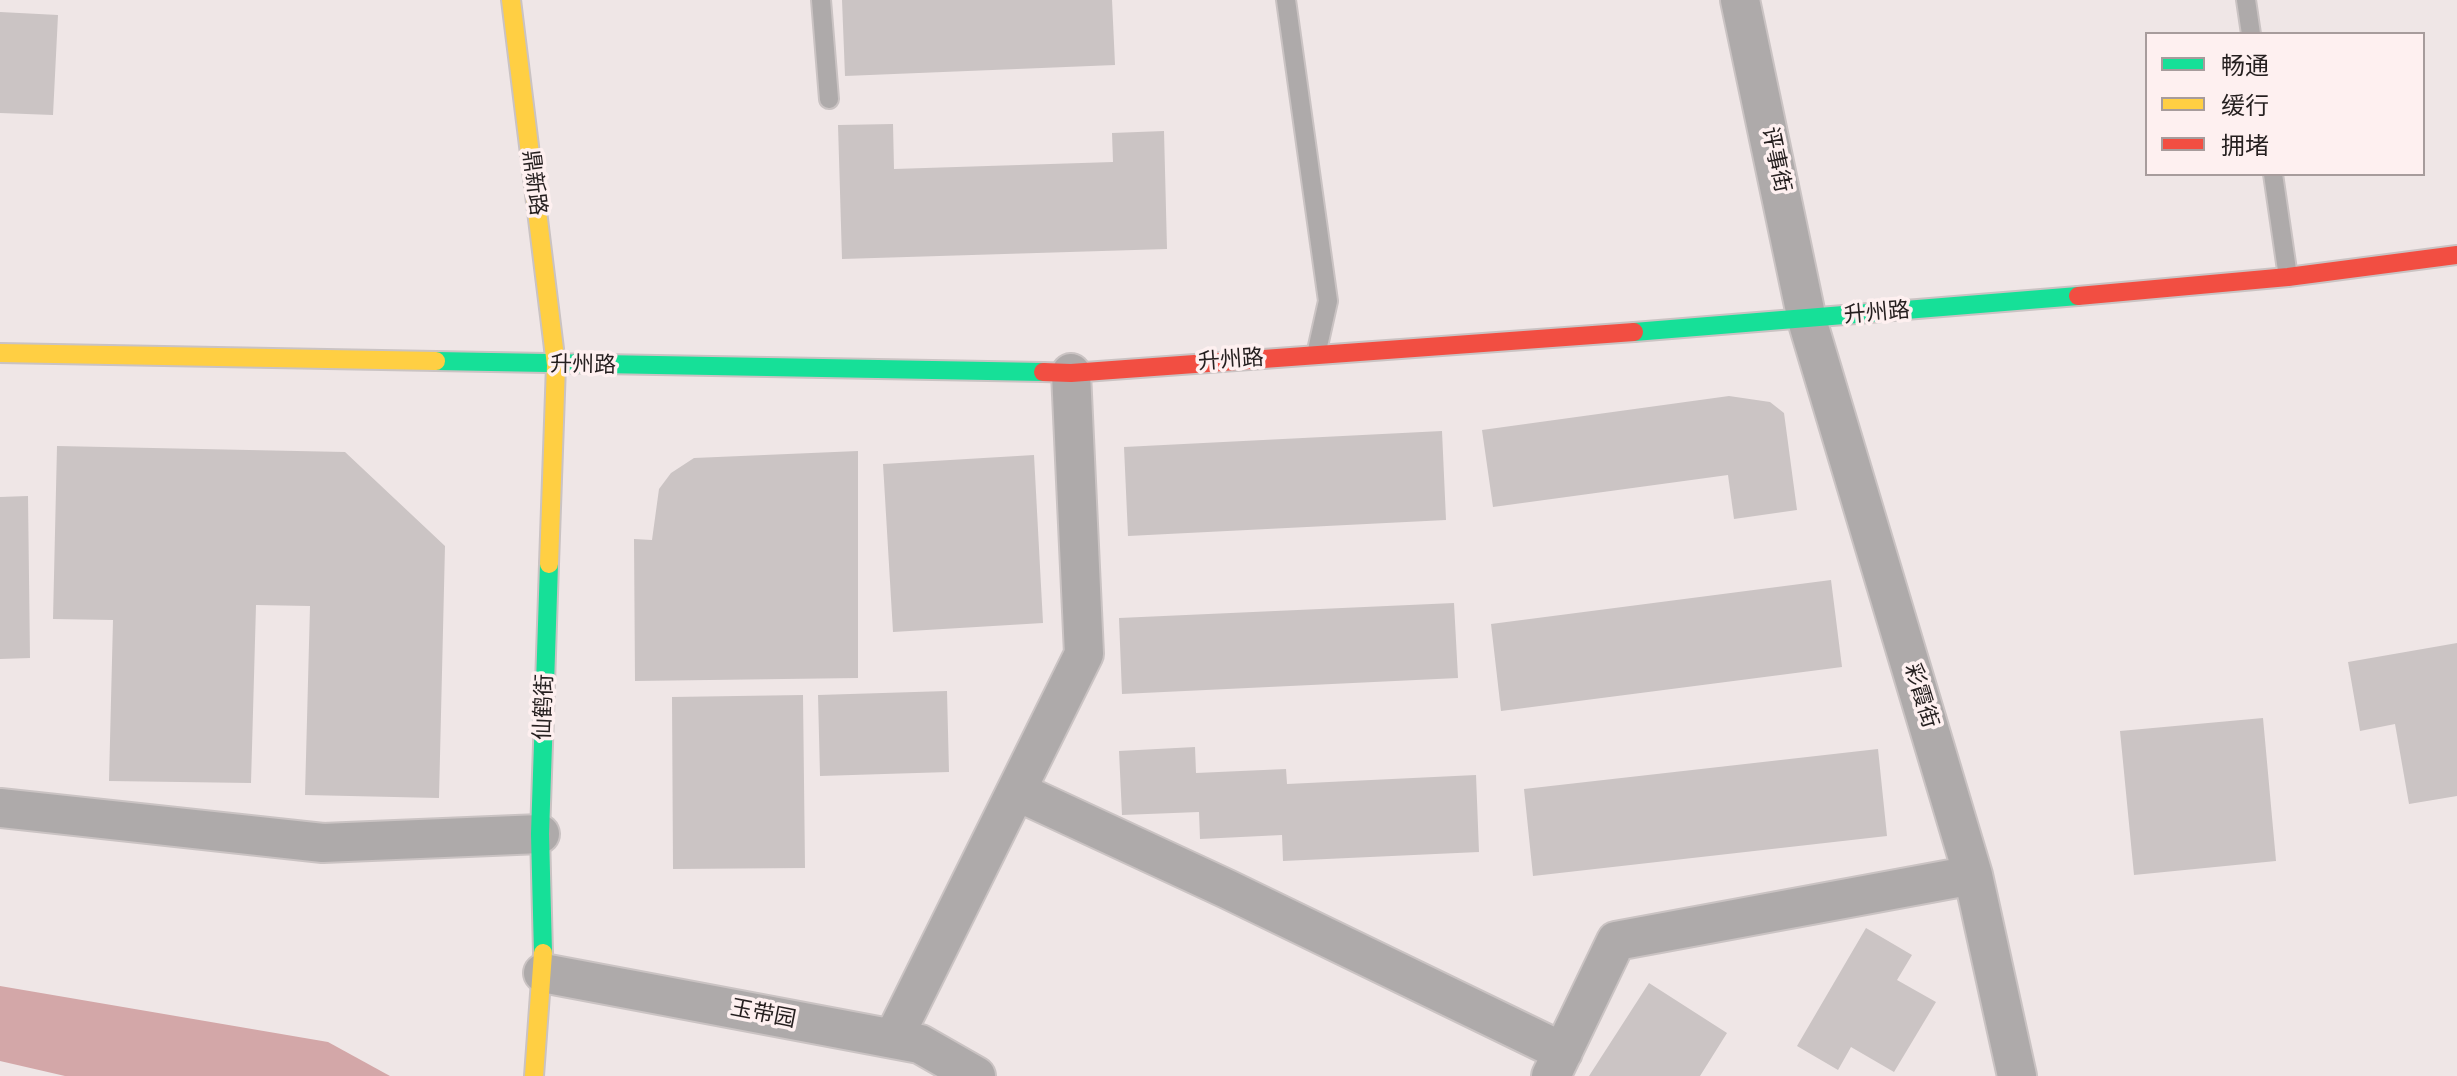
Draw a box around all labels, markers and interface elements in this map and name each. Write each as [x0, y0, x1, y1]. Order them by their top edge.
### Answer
legend [2145, 32, 2425, 176]
text: 畅通 [2221, 49, 2269, 82]
text: 缓行 [2221, 89, 2269, 122]
street label: 评事街 [1755, 125, 1795, 195]
text: 拥堵 [2221, 129, 2269, 162]
street label: 鼎新路 [516, 149, 550, 217]
street label: 升州路 [1843, 298, 1911, 330]
street label: 升州路 [1197, 346, 1265, 376]
street label: 升州路 [550, 352, 616, 380]
street label: 彩霞街 [1898, 661, 1942, 731]
street label: 仙鹤街 [531, 674, 559, 740]
street label: 玉带园 [728, 996, 798, 1034]

